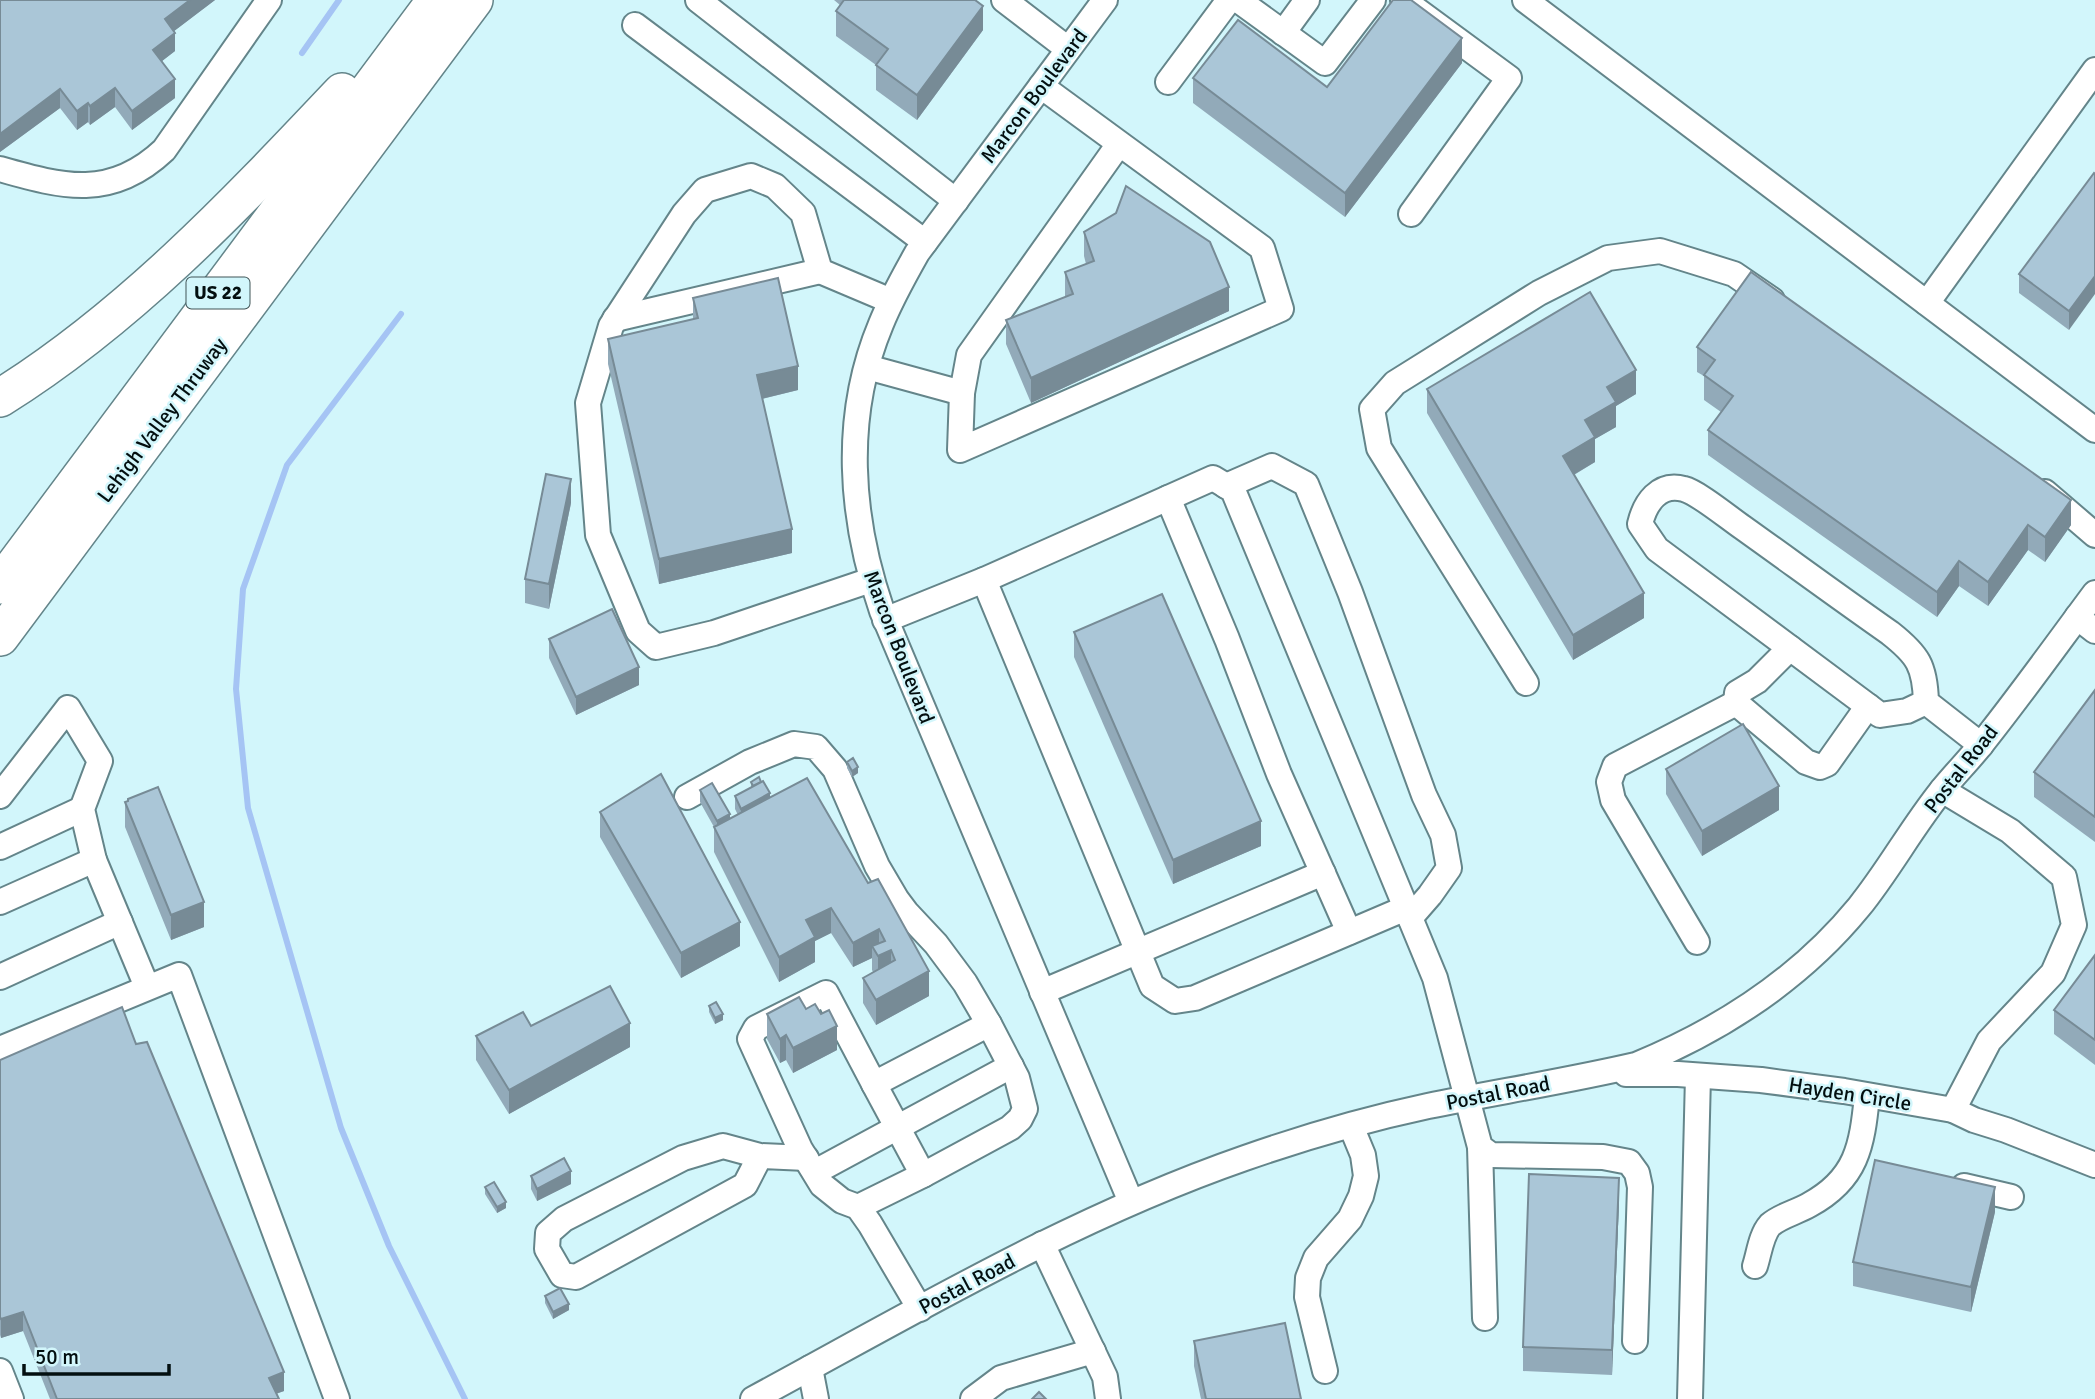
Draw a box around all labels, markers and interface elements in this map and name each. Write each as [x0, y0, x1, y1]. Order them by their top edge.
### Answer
street label: Marcon Boulevard [975, 24, 1093, 168]
road number: US 22 [186, 278, 249, 308]
street label: Lehigh Valley Thruway [91, 332, 233, 508]
street label: Marcon Boulevard [858, 567, 940, 727]
street label: Postal Road [1918, 720, 2004, 818]
street label: Postal Road [1444, 1070, 1552, 1116]
street label: Hayden Circle [1787, 1071, 1913, 1117]
street label: Postal Road [914, 1248, 1020, 1320]
scale bar [24, 1332, 170, 1376]
text: 50 m [35, 1344, 79, 1370]

